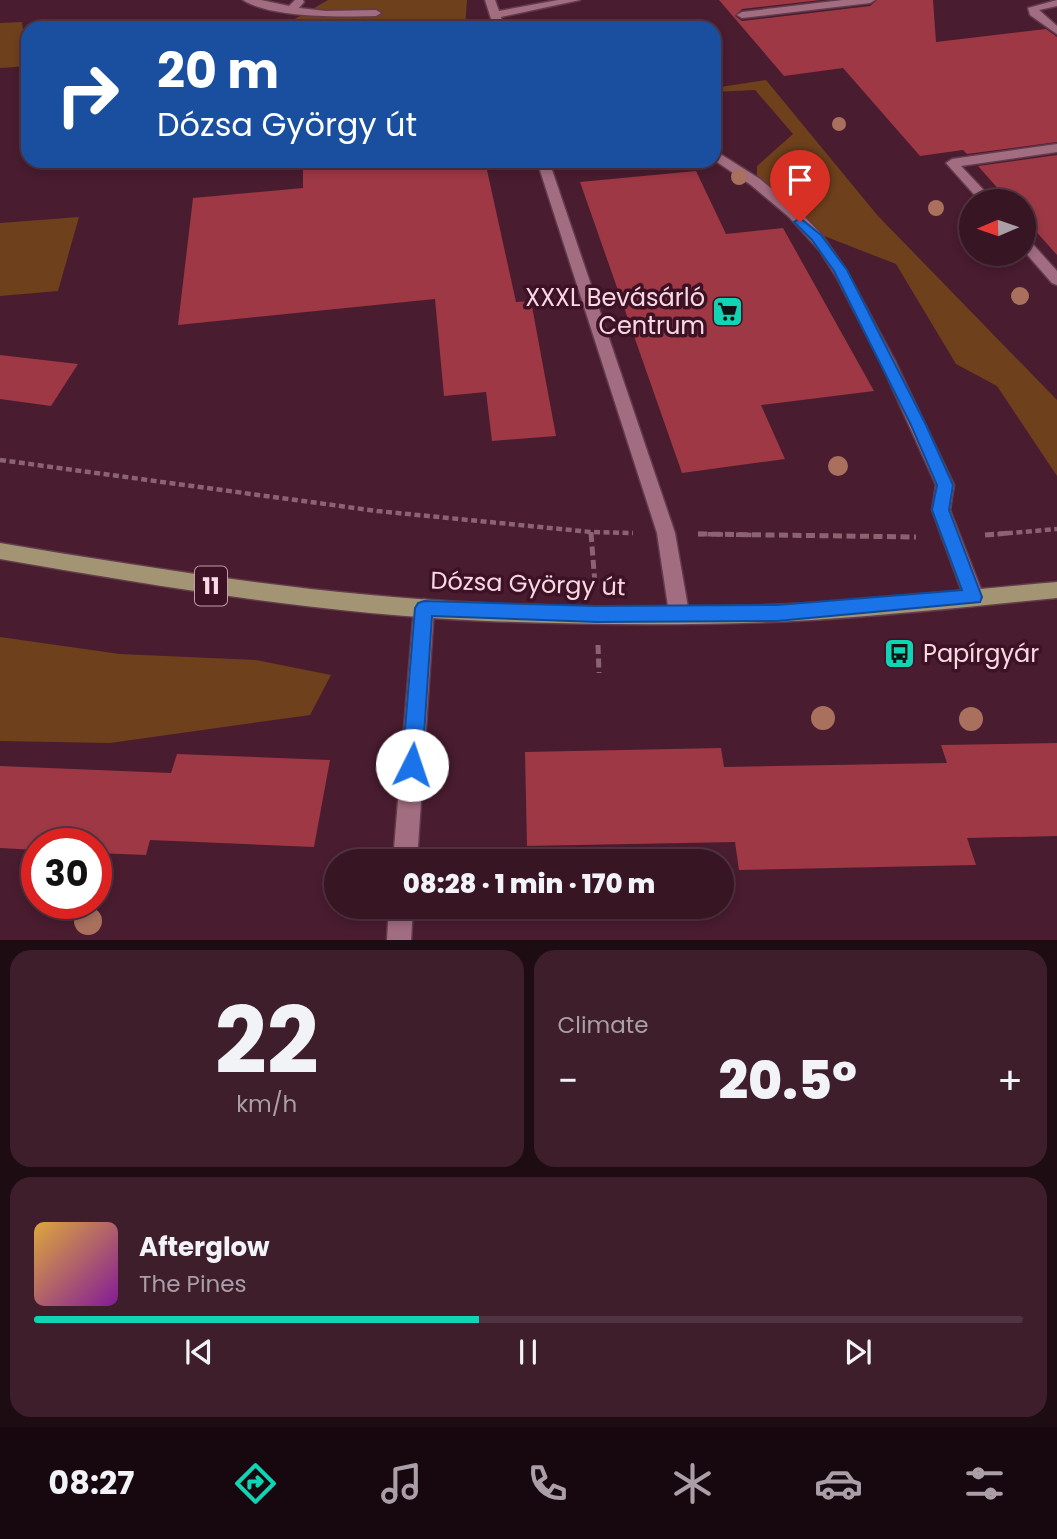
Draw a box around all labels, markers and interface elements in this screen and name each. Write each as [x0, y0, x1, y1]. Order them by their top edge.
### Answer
text: 20 m [157, 37, 279, 105]
icon: right [42, 49, 133, 140]
text: Dózsa György út [157, 102, 417, 147]
pin [770, 150, 830, 222]
icon: arrive [781, 161, 819, 199]
north arrow [959, 189, 1036, 266]
map controls [959, 189, 1036, 266]
place label: XXXL Bevásárló Centrum [525, 281, 705, 342]
supermarket icon: XXXL Bevásárló Centrum [711, 295, 745, 329]
street label: Dózsa György út [430, 564, 626, 603]
road number: 11 [195, 566, 227, 606]
bus stop icon: Papírgyár [883, 637, 917, 671]
place label: Papírgyár [923, 637, 1039, 670]
position arrow [375, 728, 449, 802]
speed limit sign: 30 [21, 828, 112, 919]
text: 08:28 · 1 min · 170 m [403, 866, 655, 902]
text: 22 [215, 977, 319, 1105]
text: Climate [558, 1009, 648, 1041]
text: 20.5° [719, 1044, 857, 1117]
text: − [558, 1054, 578, 1107]
text: + [997, 1054, 1023, 1107]
text: km/h [236, 1088, 297, 1120]
text: Afterglow [139, 1229, 270, 1265]
text: The Pines [139, 1268, 247, 1300]
icon: previous [180, 1333, 218, 1371]
icon: pause [509, 1333, 547, 1371]
icon: next [839, 1333, 877, 1371]
icon: directions [231, 1459, 280, 1508]
icon: music [377, 1459, 426, 1508]
icon: phone [523, 1459, 572, 1508]
icon: climate [668, 1459, 717, 1508]
icon: car [814, 1459, 863, 1508]
icon: filters [960, 1459, 1009, 1508]
text: 08:27 [48, 1460, 134, 1505]

